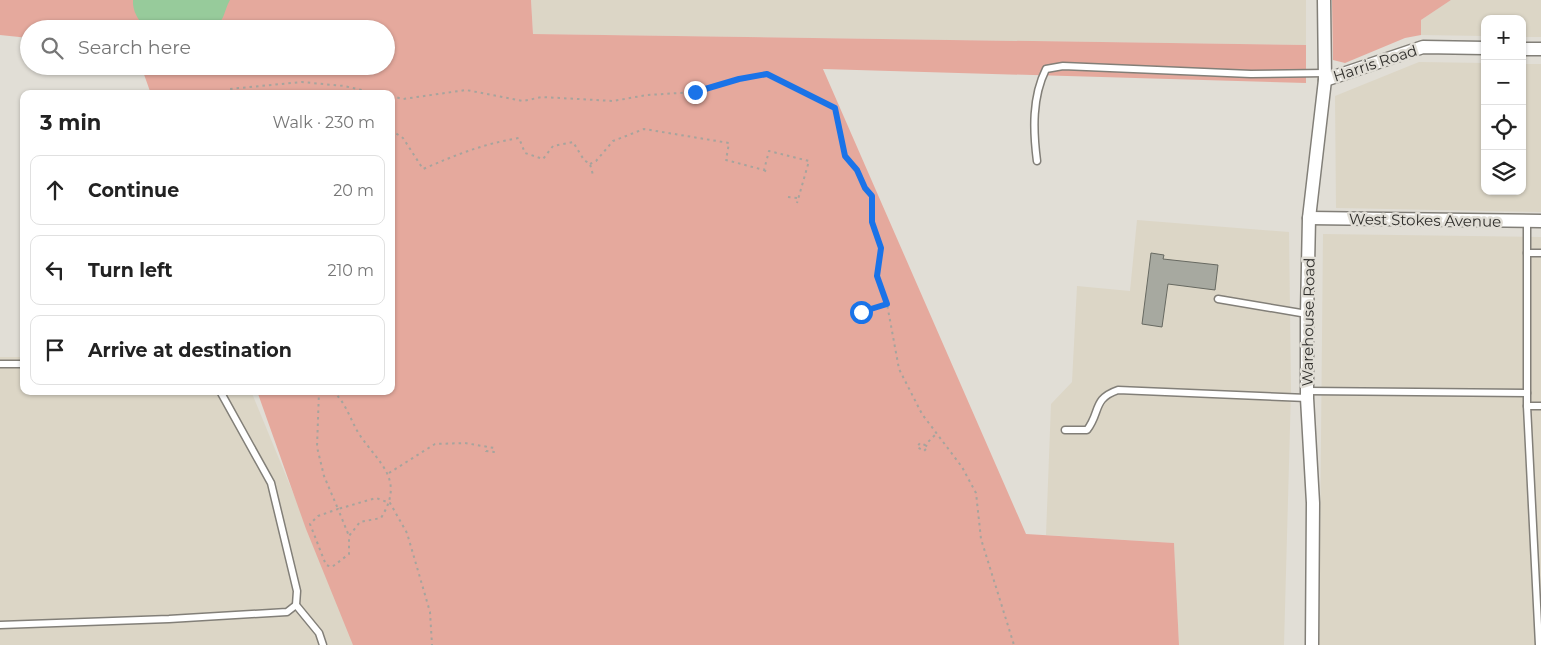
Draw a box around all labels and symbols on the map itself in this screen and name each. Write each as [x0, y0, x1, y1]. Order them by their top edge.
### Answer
street label: Harris Road [1331, 40, 1419, 86]
route end [684, 81, 707, 104]
street label: West Stokes Avenue [1349, 209, 1501, 231]
street label: Warehouse Road [1297, 257, 1319, 387]
route start [850, 301, 873, 324]

